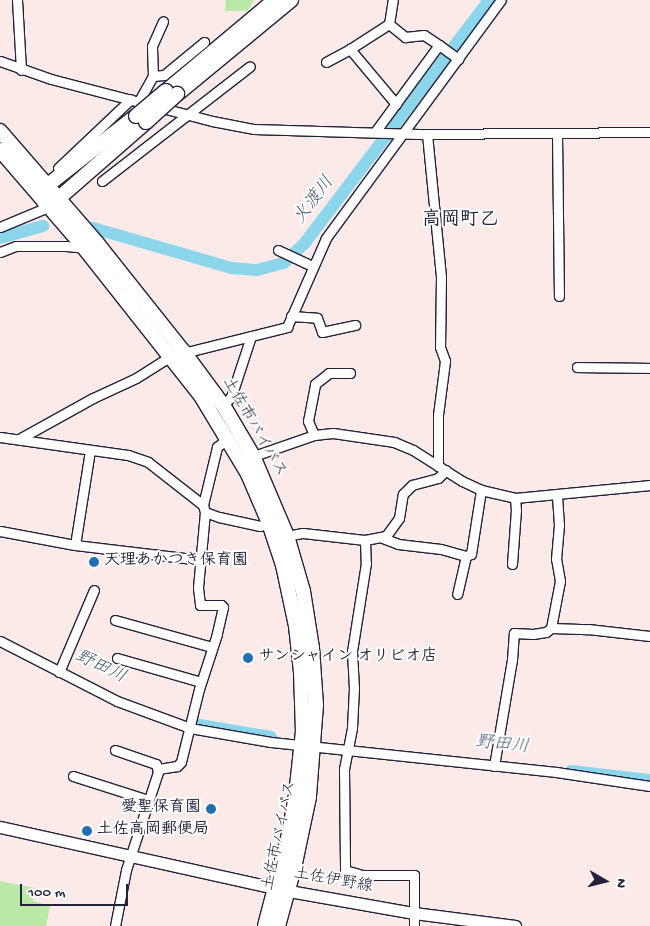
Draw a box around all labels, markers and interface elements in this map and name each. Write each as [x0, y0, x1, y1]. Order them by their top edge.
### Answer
water label: 火渡川 [290, 173, 340, 229]
district label: 高岡町乙 [422, 210, 498, 232]
street label: 土佐市バイパス [217, 375, 289, 481]
place label: 天理あかつき保育園 [104, 552, 248, 572]
marker: 天理あかつき保育園 [88, 556, 100, 568]
water label: 野田川 [71, 646, 129, 690]
place label: サンシャイン オリビオ店 [258, 648, 438, 668]
marker: サンシャイン オリビオ店 [242, 652, 254, 664]
water label: 野田川 [474, 732, 530, 760]
street label: 土佐市バイパス [260, 779, 302, 893]
place label: 愛聖保育園 [121, 799, 201, 819]
marker: 愛聖保育園 [205, 803, 217, 815]
place label: 土佐高岡郵便局 [97, 821, 209, 841]
marker: 土佐高岡郵便局 [81, 825, 93, 837]
north arrow [580, 856, 630, 906]
street label: 土佐伊野線 [292, 866, 374, 898]
scale bar [22, 874, 130, 906]
text: N [611, 877, 629, 889]
text: 100 m [28, 884, 65, 902]

